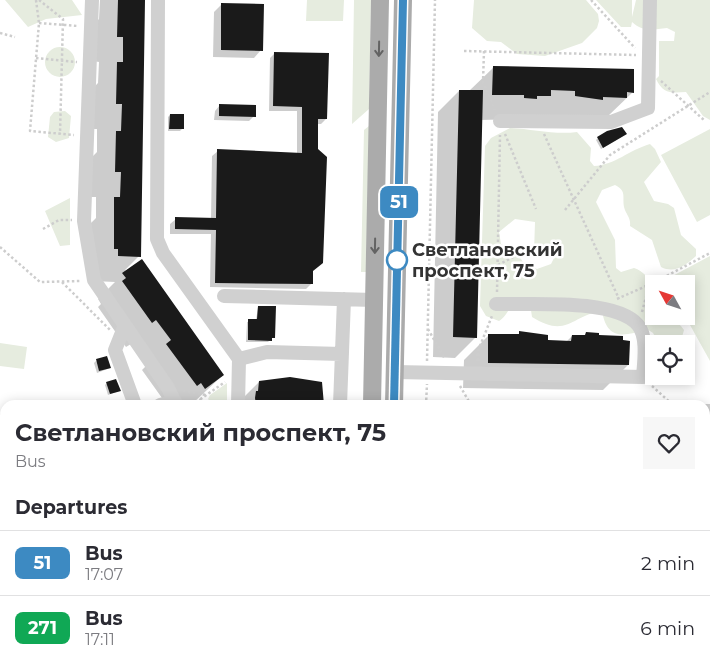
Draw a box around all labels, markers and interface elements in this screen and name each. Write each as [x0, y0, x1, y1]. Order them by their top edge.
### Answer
one-way arrow [374, 40, 384, 56]
line badge: 51 [376, 186, 422, 218]
text: 51 [390, 191, 408, 213]
one-way arrow [370, 238, 380, 254]
place label: Светлановский проспект, 75 [412, 239, 563, 282]
marker: Светлановский проспект, 75 [386, 249, 408, 271]
north arrow [645, 275, 695, 325]
map controls [645, 275, 695, 385]
button: locate [645, 335, 695, 385]
button: heart [643, 417, 695, 469]
text: Светлановский проспект, 75 [15, 418, 386, 447]
text: Bus [15, 452, 46, 471]
text: Departures [15, 496, 127, 519]
text: Bus [85, 542, 123, 565]
text: 51 [34, 552, 51, 574]
text: 2 min [641, 552, 695, 575]
text: 17:07 [85, 565, 123, 584]
text: Bus [85, 607, 123, 630]
text: 271 [28, 617, 57, 639]
text: 6 min [640, 617, 695, 640]
text: 17:11 [85, 630, 115, 649]

